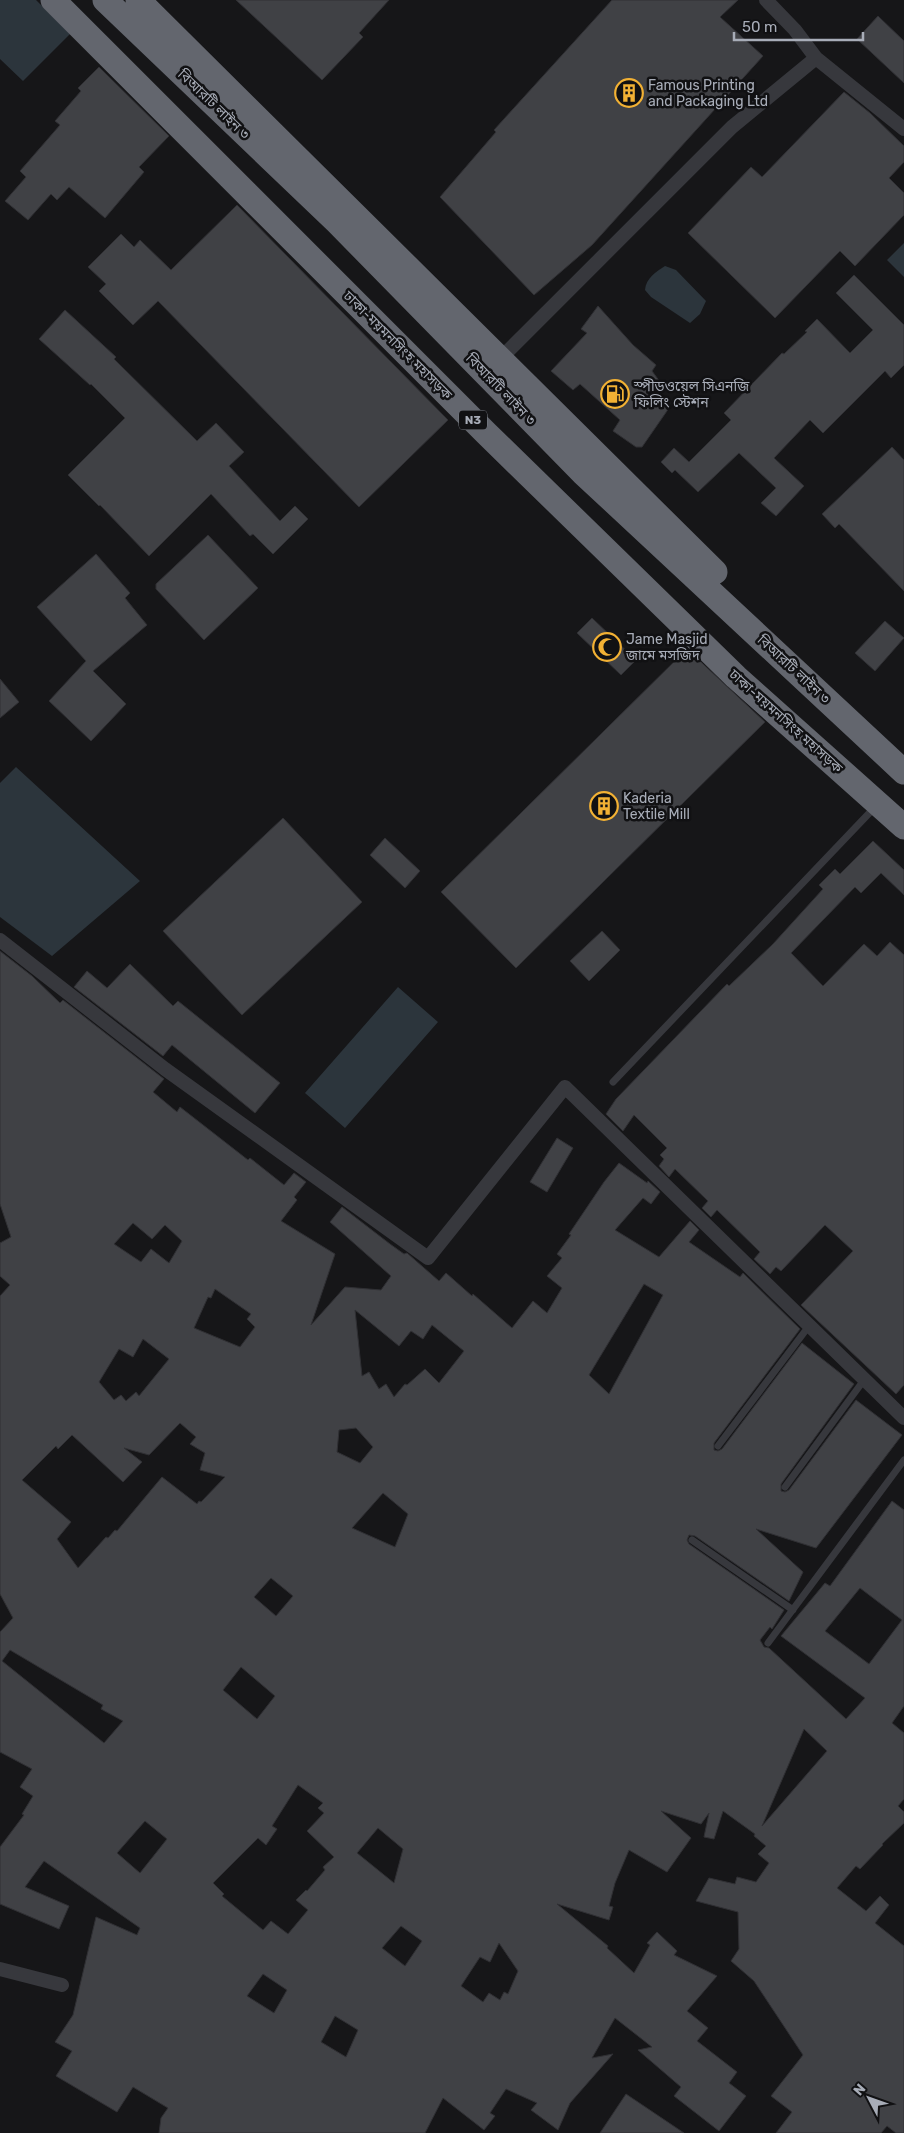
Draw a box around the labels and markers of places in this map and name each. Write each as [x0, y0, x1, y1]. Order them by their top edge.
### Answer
place label: Famous Printing and Packaging Ltd [648, 77, 768, 110]
building icon: Famous Printing and Packaging Ltd [614, 78, 644, 108]
place label: স্পীডওয়েল সিএনজি ফিলিং স্টেশন [633, 378, 750, 411]
fuel station icon: স্পীডওয়েল সিএনজি ফিলিং স্টেশন [600, 379, 630, 409]
place label: Jame Masjid জামে মসজিদ [625, 631, 708, 664]
mosque icon: Jame Masjid জামে মসজিদ [592, 632, 622, 662]
place label: Kaderia Textile Mill [623, 790, 690, 823]
building icon: Kaderia Textile Mill [589, 791, 619, 821]

